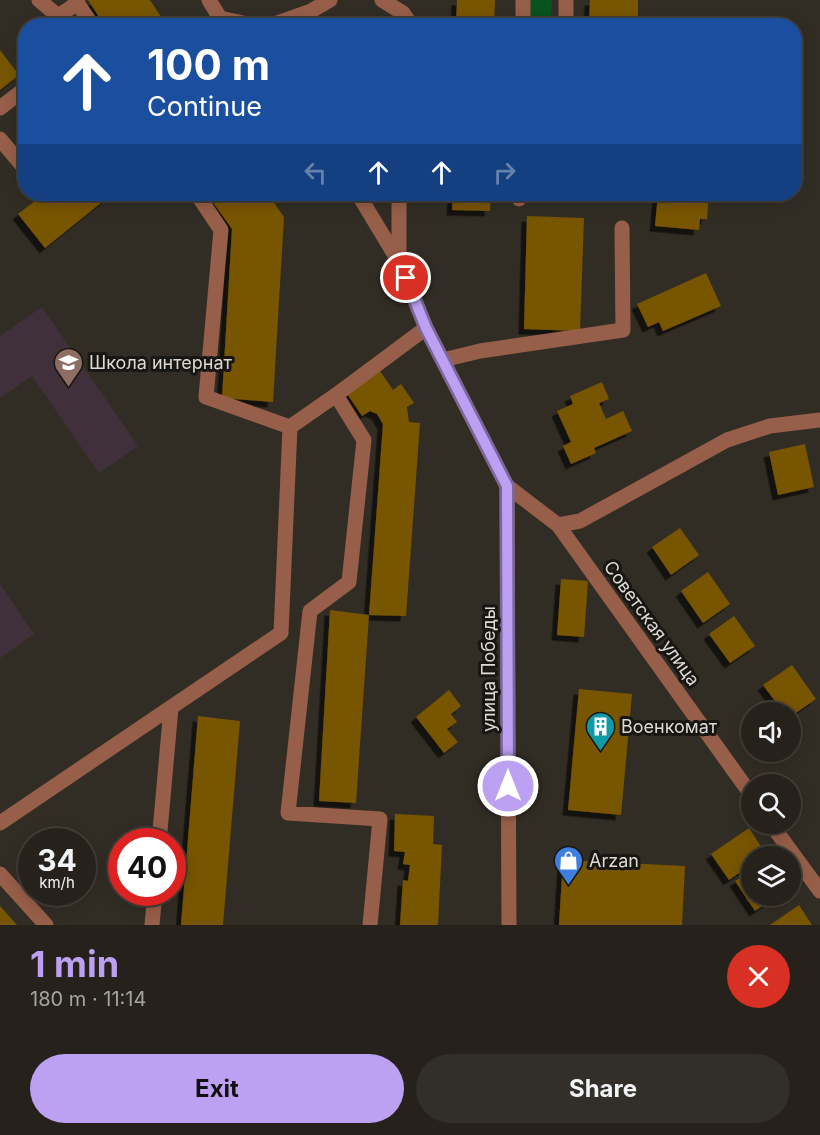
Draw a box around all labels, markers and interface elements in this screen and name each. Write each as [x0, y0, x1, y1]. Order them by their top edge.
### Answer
text: 100 m [147, 39, 270, 90]
icon: ahead [48, 42, 126, 120]
text: Continue [147, 90, 262, 123]
icon: left [299, 156, 332, 189]
icon: ahead [362, 156, 395, 189]
icon: ahead [425, 156, 458, 189]
icon: right [488, 156, 521, 189]
pin [380, 252, 431, 303]
icon: arrive [389, 261, 422, 294]
school or university icon: Школа интернат [52, 346, 84, 388]
place label: Школа интернат [89, 352, 233, 373]
street label: Советская улица [600, 557, 704, 689]
street label: улица Победы [478, 606, 499, 732]
map controls [741, 702, 801, 906]
button: sound [741, 702, 801, 762]
building icon: Военкомат [584, 710, 616, 752]
place label: Военкомат [621, 716, 718, 737]
position arrow [476, 754, 540, 818]
button: search [741, 774, 801, 834]
speed limit sign: 40 [108, 828, 186, 906]
text: 34 [37, 842, 77, 878]
shop icon: Arzan [552, 844, 584, 886]
button: layers [741, 846, 801, 906]
place label: Arzan [589, 850, 639, 871]
text: km/h [39, 873, 75, 892]
text: 1 min [30, 942, 119, 986]
button: close [727, 945, 790, 1008]
text: 180 m · 11:14 [30, 987, 146, 1011]
button: Exit [30, 1054, 404, 1123]
button: Share [416, 1054, 790, 1123]

